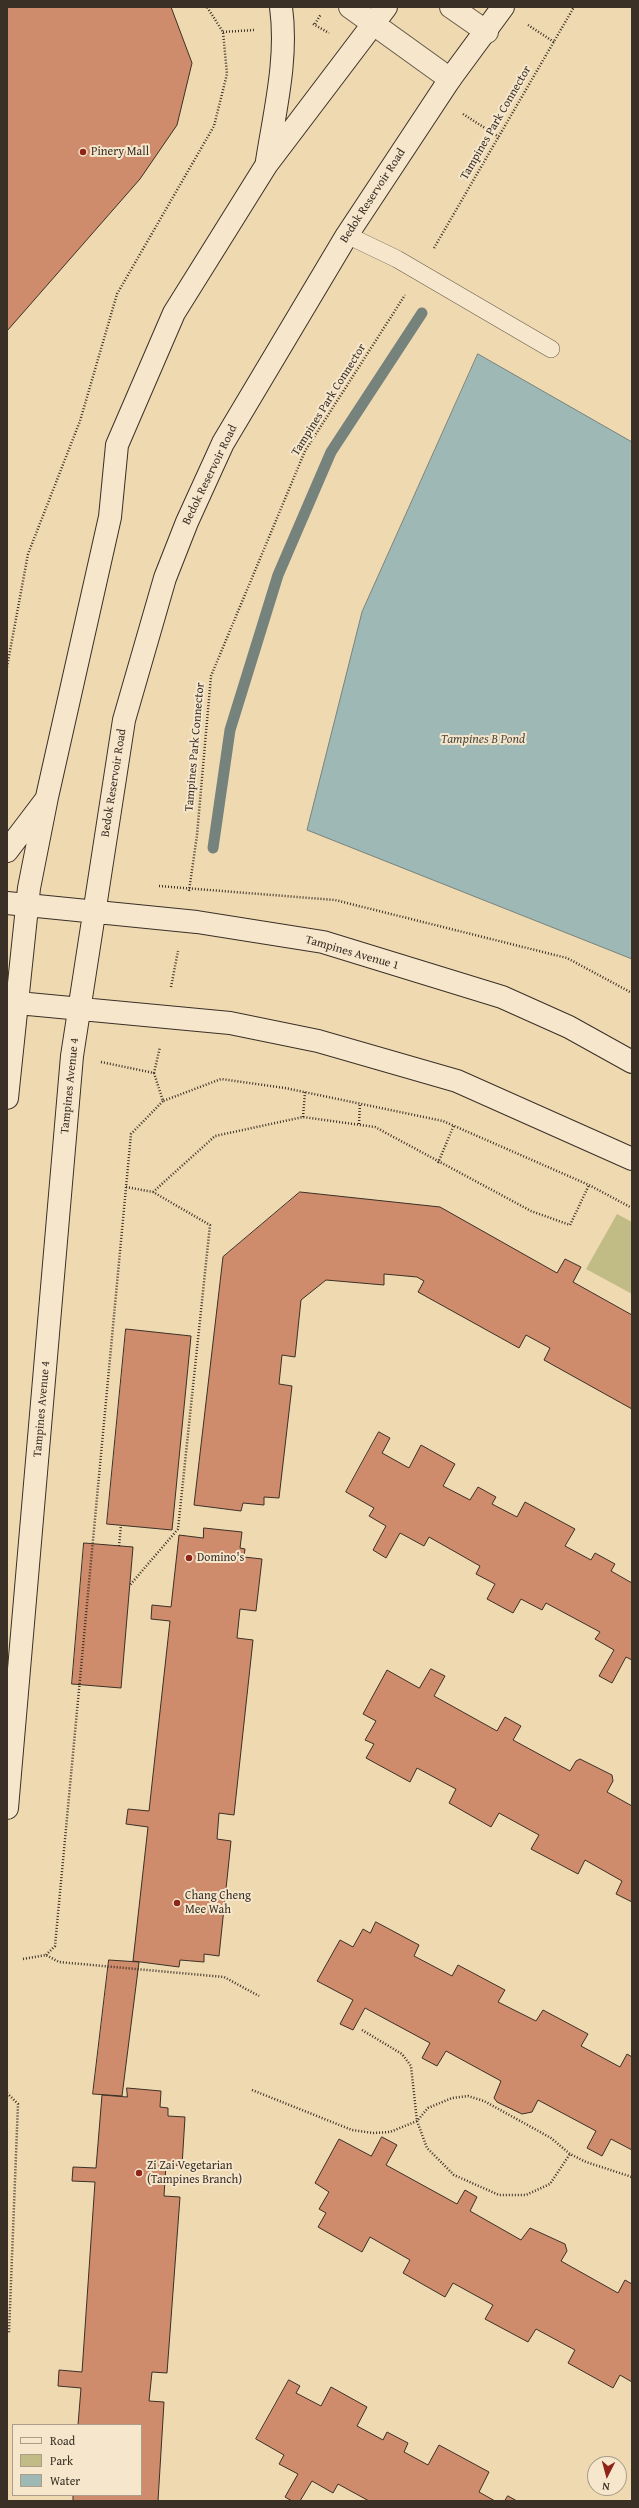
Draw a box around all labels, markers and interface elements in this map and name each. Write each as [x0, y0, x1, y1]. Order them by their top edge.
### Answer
street label: Tampines Park Connector [457, 63, 535, 183]
place label: Pinery Mall [91, 145, 149, 159]
street label: Bedok Reservoir Road [337, 146, 409, 246]
marker: Pinery Mall [78, 147, 88, 157]
street label: Tampines Park Connector [289, 341, 369, 459]
street label: Bedok Reservoir Road [180, 423, 240, 527]
street label: Tampines Park Connector [182, 682, 208, 812]
street label: Bedok Reservoir Road [98, 728, 130, 838]
water label: Tampines B Pond [441, 732, 525, 748]
street label: Tampines Avenue 1 [304, 933, 400, 973]
street label: Tampines Avenue 4 [58, 1037, 82, 1135]
street label: Tampines Avenue 4 [31, 1360, 53, 1458]
place label: Domino's [197, 1551, 244, 1565]
marker: Domino's [184, 1553, 194, 1563]
place label: Chang Cheng Mee Wah [185, 1889, 251, 1917]
marker: Chang Cheng Mee Wah [172, 1898, 182, 1908]
place label: Zi Zai Vegetarian (Tampines Branch) [147, 2159, 242, 2187]
marker: Zi Zai Vegetarian (Tampines Branch) [134, 2168, 144, 2178]
legend [12, 2424, 142, 2496]
text: Road [50, 2432, 75, 2449]
text: Park [50, 2452, 73, 2469]
north arrow [587, 2456, 627, 2496]
text: Water [50, 2472, 80, 2489]
text: N [601, 2479, 610, 2495]

